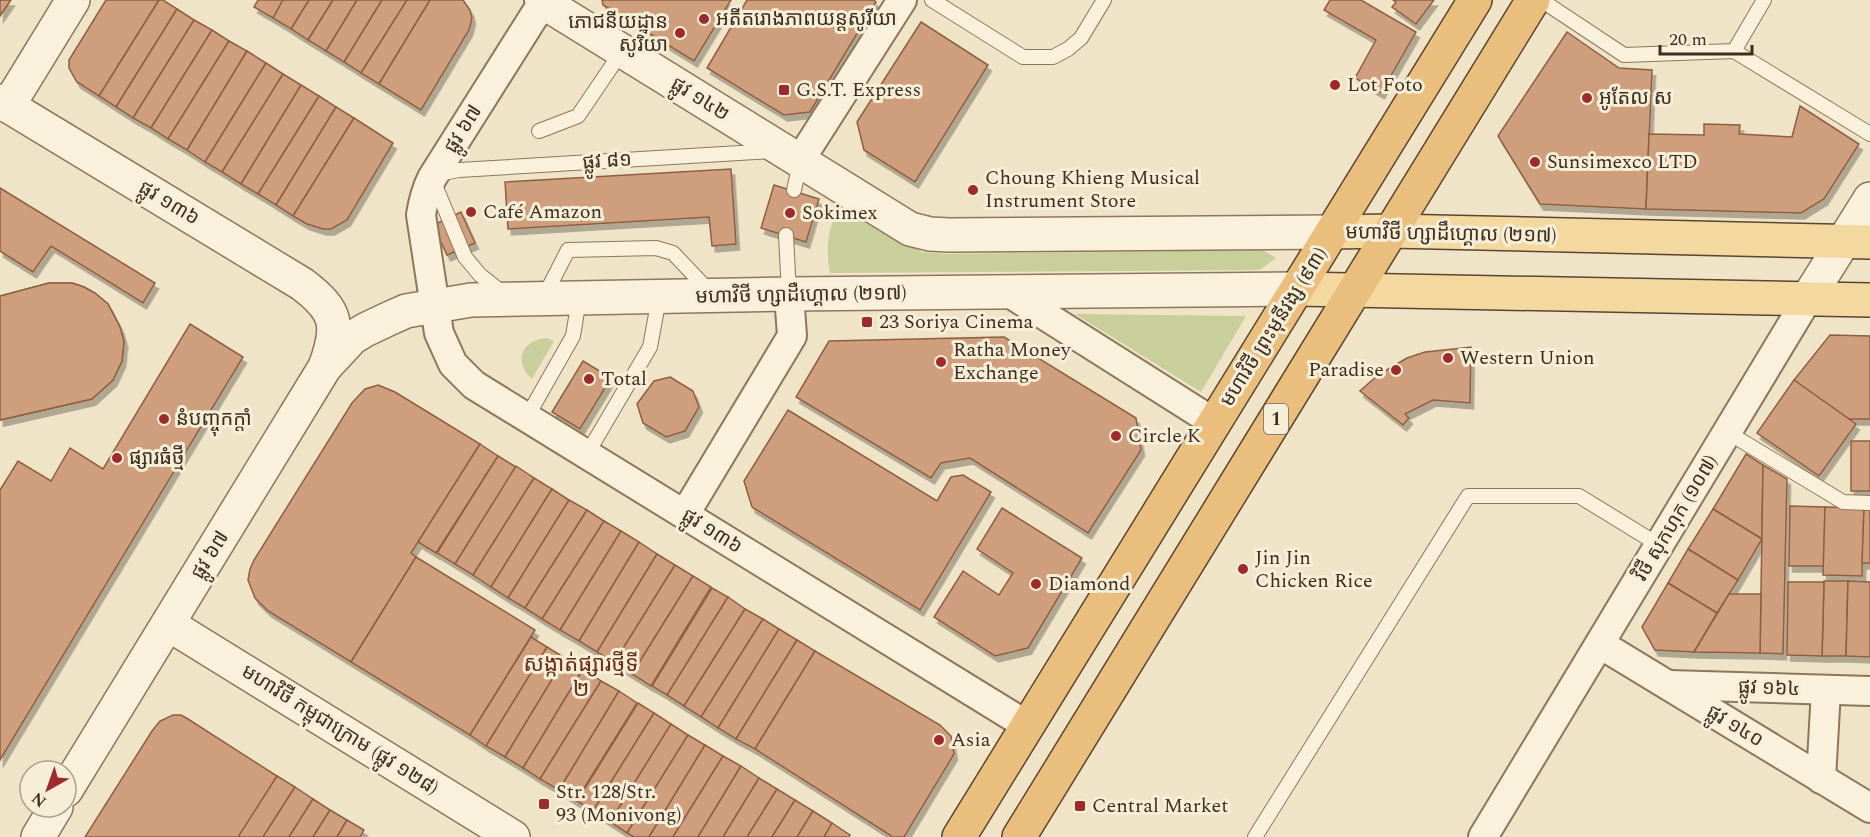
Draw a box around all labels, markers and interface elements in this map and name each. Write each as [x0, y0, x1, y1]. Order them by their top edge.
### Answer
place label: អតីតរោងភាពយន្តសូរីយា [716, 4, 897, 34]
place label: ភោជនីយដ្ឋាន សូរិយា [568, 7, 668, 60]
marker: អតីតរោងភាពយន្តសូរីយា [697, 12, 711, 26]
scale bar [1660, 18, 1752, 56]
marker: ភោជនីយដ្ឋាន សូរិយា [673, 26, 687, 40]
text: 20 m [1669, 26, 1707, 53]
street label: ផ្លូវ ១៤២ [663, 69, 735, 131]
place label: Lot Foto [1347, 70, 1423, 100]
place label: G.S.T. Express [796, 75, 921, 105]
marker: Lot Foto [1328, 78, 1342, 92]
marker: G.S.T. Express [777, 83, 791, 97]
place label: អូតែល ស [1599, 83, 1672, 113]
marker: អូតែល ស [1580, 91, 1594, 105]
street label: ផ្លូវ ៦៧ [436, 99, 492, 161]
street label: ផ្លូវ ៨១ [581, 144, 633, 181]
place label: Sunsimexco LTD [1547, 147, 1698, 177]
marker: Sunsimexco LTD [1528, 155, 1542, 169]
place label: Choung Khieng Musical Instrument Store [985, 163, 1200, 216]
street label: ផ្លូវ ១៣៦ [131, 173, 205, 236]
marker: Choung Khieng Musical Instrument Store [966, 183, 980, 197]
place label: Café Amazon [483, 197, 602, 227]
place label: Sokimex [802, 198, 878, 228]
marker: Café Amazon [464, 205, 478, 219]
marker: Sokimex [783, 206, 797, 220]
street label: មហាវិថី ហ្សាដឹហ្គោល (២១៧) [1345, 217, 1557, 251]
street label: មហាវិថី ព្រះមុនីវង្ស (៩៣) [1213, 241, 1335, 413]
street label: មហាវិថី ហ្សាដឺហ្គោល (២១៧) [695, 278, 907, 312]
place label: 23 Soriya Cinema [879, 307, 1034, 337]
marker: 23 Soriya Cinema [860, 315, 874, 329]
place label: Ratha Money Exchange [953, 335, 1072, 388]
place label: Western Union [1460, 343, 1595, 373]
marker: Western Union [1441, 351, 1455, 365]
marker: Ratha Money Exchange [934, 355, 948, 369]
place label: Paradise [1308, 355, 1384, 385]
marker: Paradise [1389, 363, 1403, 377]
place label: Total [601, 364, 647, 394]
marker: Total [582, 372, 596, 386]
place label: នំបញ្ចុកក្ដាំ [176, 404, 252, 437]
road number: 1 [1264, 404, 1288, 434]
marker: នំបញ្ចុកក្ដាំ [157, 412, 171, 426]
place label: Circle K [1128, 421, 1202, 451]
marker: Circle K [1109, 429, 1123, 443]
place label: ផ្សារធំថ្មី [129, 443, 185, 473]
street label: វិថី សុកហុក (១០៧) [1626, 449, 1726, 587]
marker: ផ្សារធំថ្មី [110, 451, 124, 465]
street label: ផ្លូវ ១៣៦ [674, 501, 748, 564]
street label: ផ្លូវ ៦៧ [183, 525, 239, 587]
place label: Jin Jin Chicken Rice [1255, 543, 1373, 596]
marker: Jin Jin Chicken Rice [1236, 562, 1250, 576]
place label: Diamond [1048, 569, 1130, 599]
marker: Diamond [1029, 577, 1043, 591]
district label: សង្កាត់ផ្សារថ្មីទី ២ [524, 648, 639, 706]
street label: មហាវិថី កម្ពុជាក្រោម (ផ្លូវ ១២៨) [234, 657, 444, 805]
street label: ផ្លូវ ១៦៤ [1737, 672, 1801, 707]
street label: ផ្លូវ ១៤០ [1699, 697, 1769, 757]
place label: Asia [951, 725, 991, 755]
marker: Asia [932, 733, 946, 747]
north arrow [18, 759, 78, 819]
place label: Str. 128/Str. 93 (Monivong) [556, 777, 681, 830]
text: N [26, 786, 52, 813]
place label: Central Market [1092, 791, 1228, 821]
marker: Str. 128/Str. 93 (Monivong) [537, 797, 551, 811]
marker: Central Market [1073, 799, 1087, 813]

